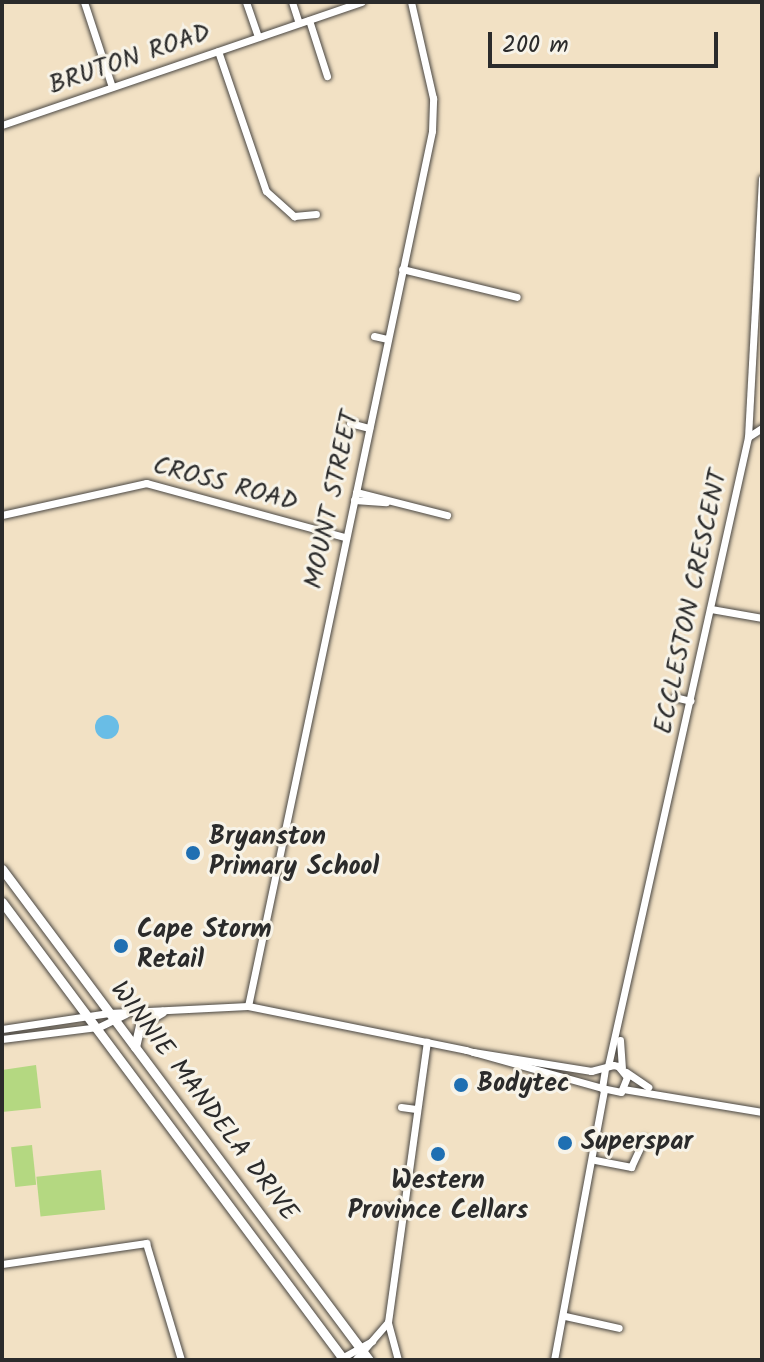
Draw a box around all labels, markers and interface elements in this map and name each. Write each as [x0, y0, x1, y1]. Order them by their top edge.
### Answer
scale bar [492, 16, 722, 66]
street label: BRUTON ROAD [45, 18, 215, 102]
text: 200 m [502, 26, 569, 65]
street label: MOUNT STREET [299, 408, 367, 592]
street label: CROSS ROAD [149, 451, 301, 519]
street label: ECCLESTON CRESCENT [649, 467, 735, 737]
place label: Bryanston Primary School [209, 822, 379, 884]
marker: Bryanston Primary School [184, 844, 202, 862]
place label: Cape Storm Retail [137, 915, 272, 976]
marker: Cape Storm Retail [112, 937, 130, 955]
street label: WINNIE MANDELA DRIVE [102, 976, 304, 1228]
place label: Bodytec [477, 1069, 570, 1101]
marker: Bodytec [452, 1076, 470, 1094]
place label: Superspar [581, 1127, 693, 1159]
marker: Superspar [556, 1134, 574, 1152]
marker: Western Province Cellars [429, 1145, 447, 1163]
place label: Western Province Cellars [348, 1166, 528, 1228]

